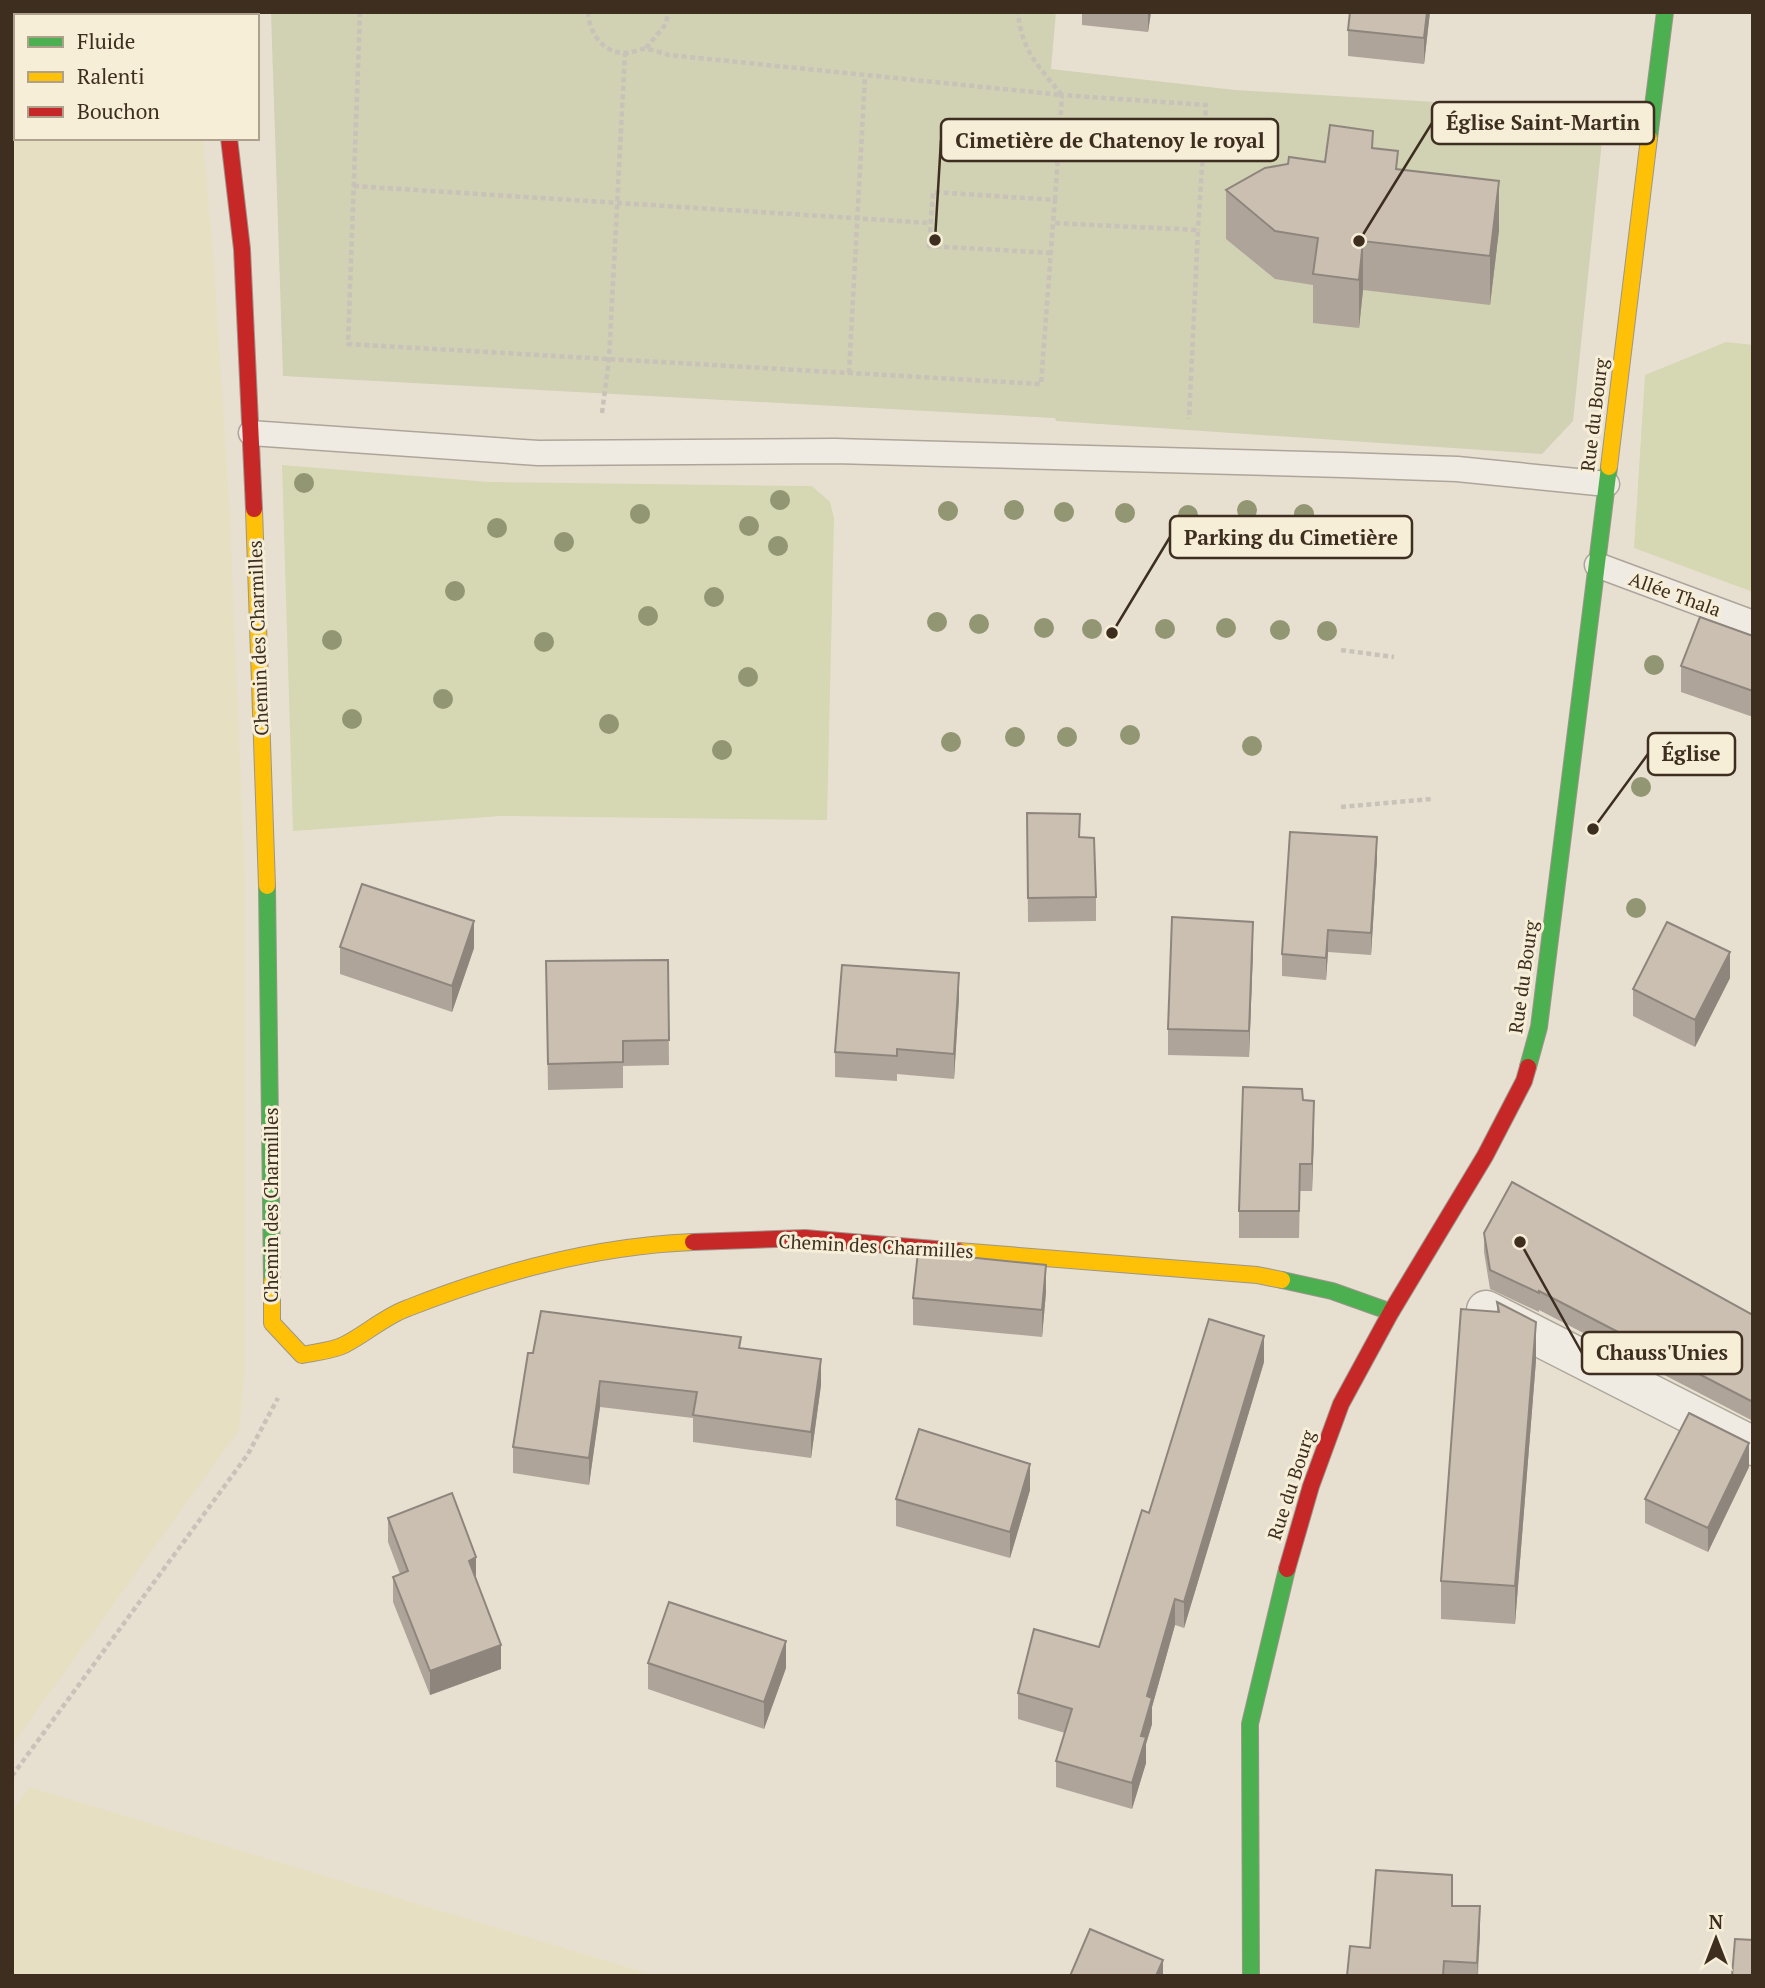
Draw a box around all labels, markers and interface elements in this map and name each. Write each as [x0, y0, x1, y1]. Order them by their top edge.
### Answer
legend [14, 14, 259, 140]
text: Fluide [77, 27, 135, 55]
text: Ralenti [77, 62, 144, 90]
text: Bouchon [77, 97, 160, 125]
callout: Église Saint-Martin [1432, 102, 1654, 144]
text: Église Saint-Martin [1446, 108, 1641, 136]
callout: Cimetière de Chatenoy le royal [941, 119, 1278, 161]
text: Cimetière de Chatenoy le royal [955, 126, 1265, 154]
street label: Rue du Bourg [1574, 356, 1613, 473]
callout: Parking du Cimetière [1170, 516, 1412, 558]
text: Parking du Cimetière [1184, 523, 1398, 551]
street label: Chemin des Charmilles [242, 540, 273, 736]
street label: Allée Thala [1626, 565, 1725, 622]
callout: Église [1648, 733, 1735, 775]
text: Église [1661, 739, 1721, 767]
street label: Rue du Bourg [1502, 918, 1543, 1035]
street label: Chemin des Charmilles [258, 1107, 283, 1303]
street label: Chemin des Charmilles [778, 1228, 974, 1263]
callout: Chauss'Unies [1582, 1332, 1742, 1374]
text: Chauss'Unies [1596, 1338, 1728, 1366]
street label: Rue du Bourg [1261, 1426, 1320, 1543]
north arrow [1681, 1904, 1751, 1974]
text: N [1709, 1909, 1724, 1934]

